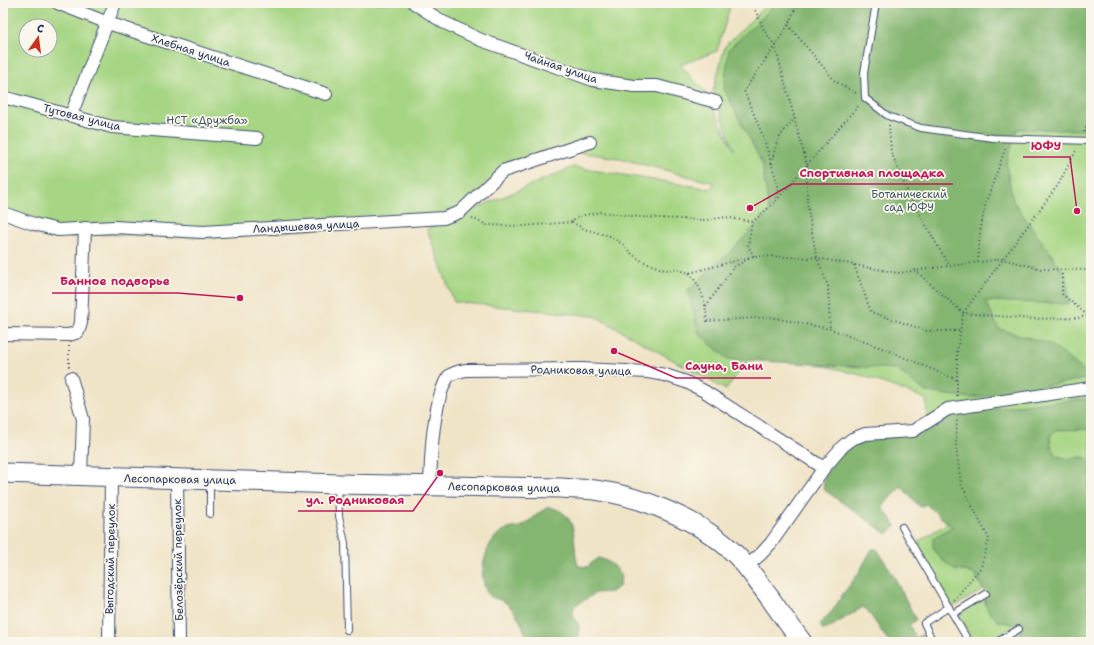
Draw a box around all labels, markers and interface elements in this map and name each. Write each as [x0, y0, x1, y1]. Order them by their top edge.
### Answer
north arrow [18, 18, 58, 58]
text: С [35, 21, 46, 37]
street label: Хлебная улица [149, 31, 232, 70]
street label: Чайная улица [522, 48, 600, 87]
street label: Тутовая улица [42, 101, 122, 134]
park label: НСТ «Дружба» [166, 113, 248, 128]
callout: ЮФУ [1023, 133, 1070, 157]
text: ЮФУ [1031, 138, 1062, 154]
callout: Спортивная площадка [792, 160, 953, 184]
text: Спортивная площадка [799, 165, 945, 181]
park label: Ботанический сад ЮФУ [871, 187, 947, 215]
street label: Ландышевая улица [252, 216, 360, 237]
callout: Банное подворье [52, 269, 178, 293]
text: Банное подворье [60, 273, 170, 289]
callout: Сауна, Бани [676, 354, 771, 378]
text: Сауна, Бани [685, 358, 764, 374]
street label: Родниковая улица [531, 362, 632, 379]
street label: Лесопарковая улица [124, 471, 236, 488]
street label: Лесопарковая улица [448, 479, 560, 496]
callout: ул. Родниковая [298, 487, 413, 511]
text: ул. Родниковая [306, 492, 404, 508]
street label: Белозёрский переулок [170, 499, 187, 621]
street label: Выгодский переулок [102, 503, 119, 614]

